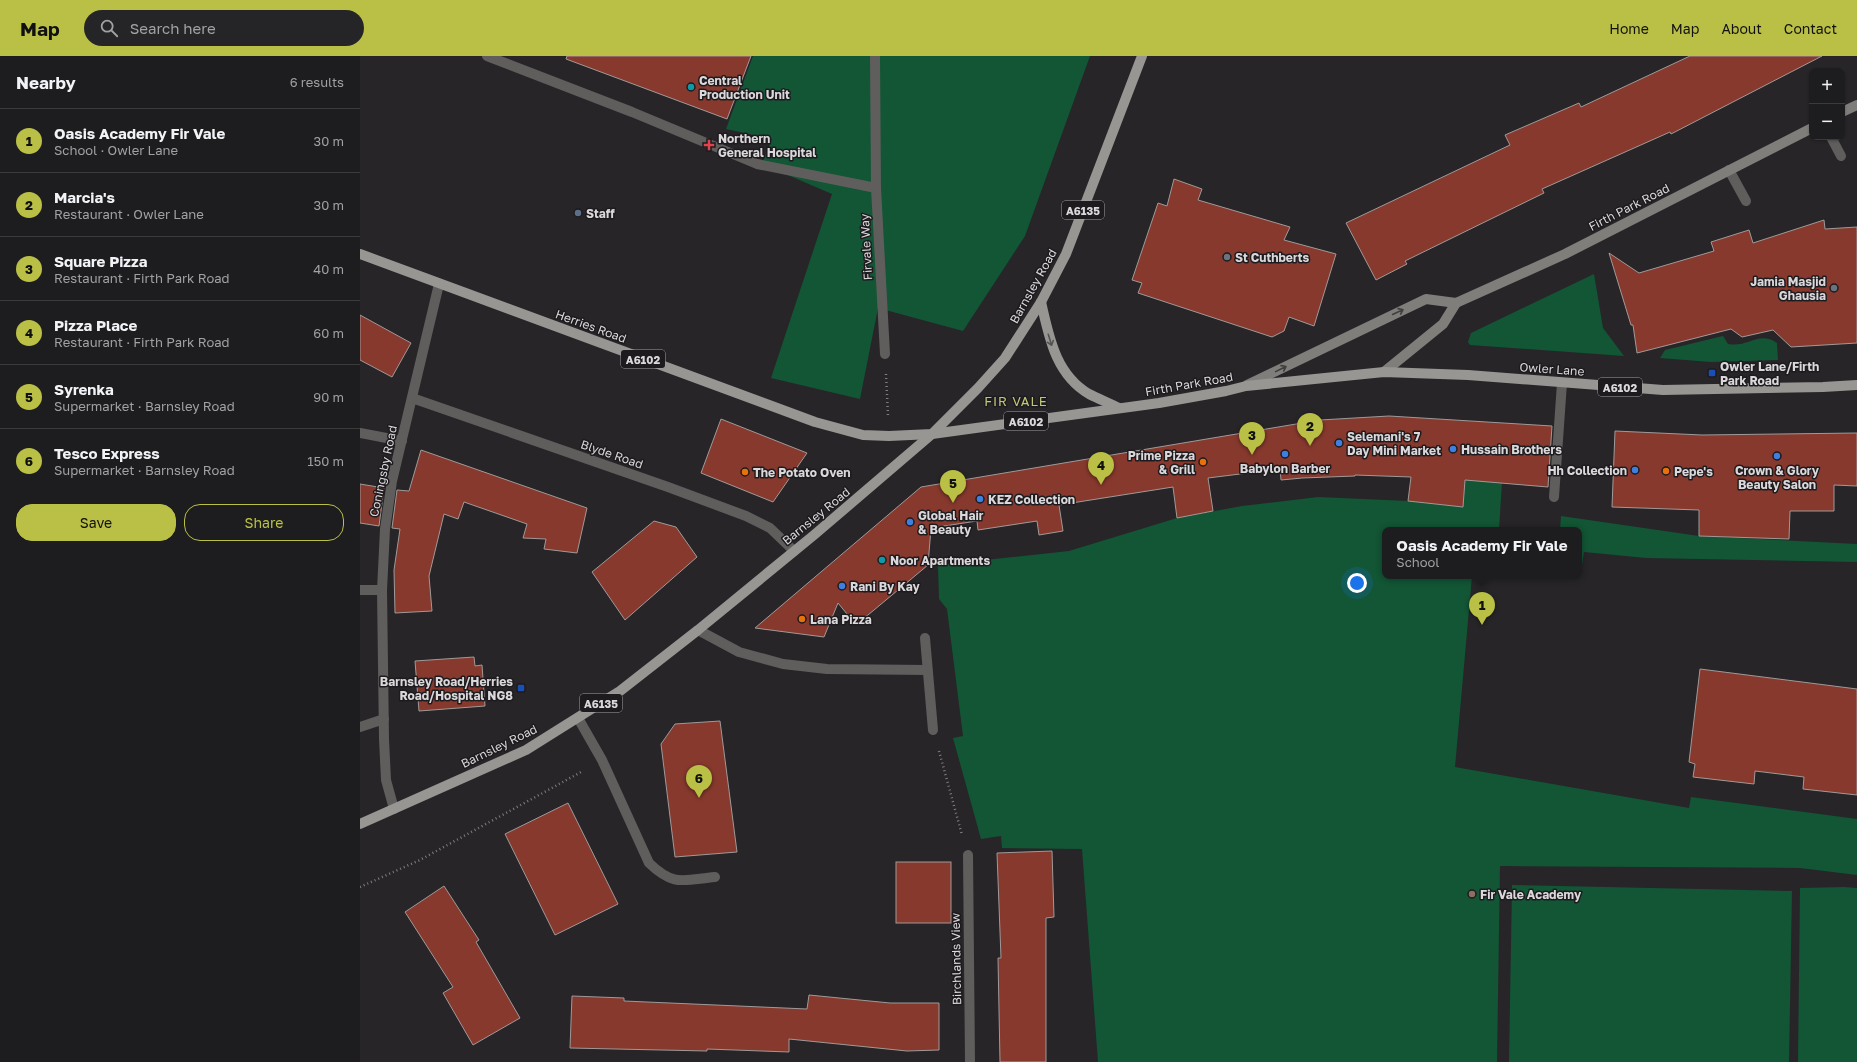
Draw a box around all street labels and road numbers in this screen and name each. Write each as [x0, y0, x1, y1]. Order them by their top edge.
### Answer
street label: Firth Park Road [1586, 180, 1672, 234]
road number: A6135 [1062, 201, 1104, 219]
street label: Firvale Way [857, 213, 875, 281]
street label: Barnsley Road [1006, 246, 1060, 326]
street label: Herries Road [553, 306, 629, 346]
road number: A6102 [621, 350, 665, 368]
street label: Owler Lane [1519, 359, 1585, 379]
street label: Firth Park Road [1144, 369, 1234, 399]
road number: A6102 [1598, 378, 1642, 396]
road number: A6102 [1004, 412, 1048, 430]
street label: Coningsby Road [366, 424, 400, 518]
street label: Blyde Road [579, 436, 645, 472]
street label: Barnsley Road [779, 484, 853, 548]
road number: A6135 [580, 694, 622, 712]
street label: Barnsley Road [458, 721, 540, 771]
street label: Birchlands View [948, 912, 964, 1005]

